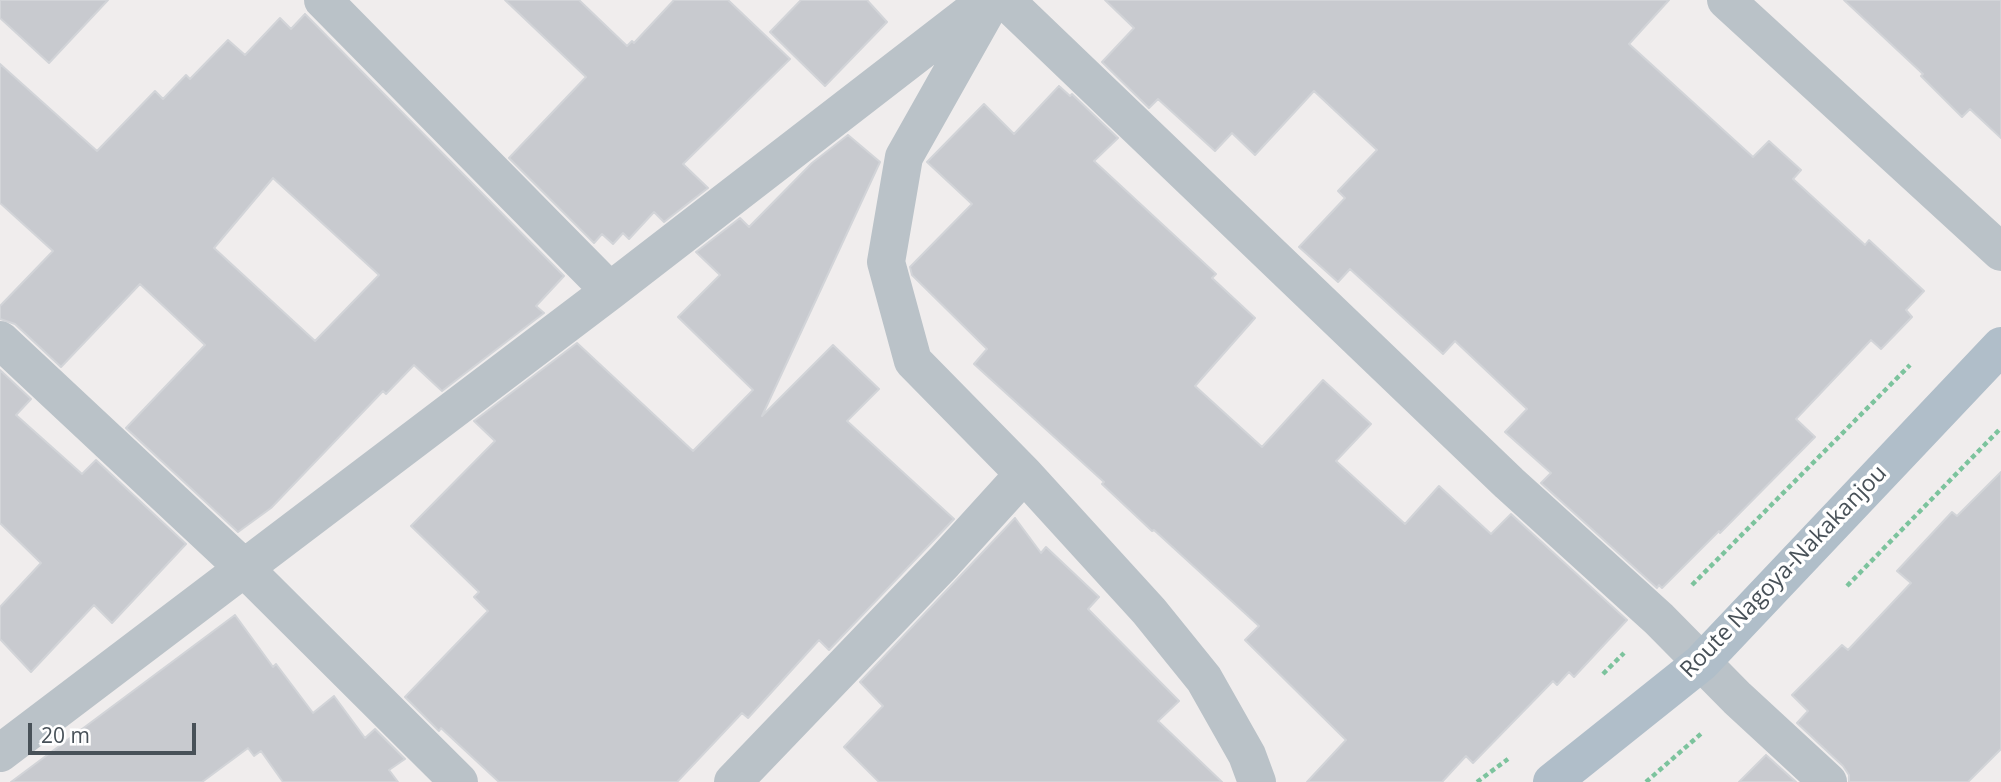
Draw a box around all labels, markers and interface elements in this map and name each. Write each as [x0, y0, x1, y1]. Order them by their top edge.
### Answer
street label: Route Nagoya-Nakakanjou [1675, 460, 1893, 684]
scale bar [32, 708, 200, 752]
text: 20 m [41, 721, 90, 749]

